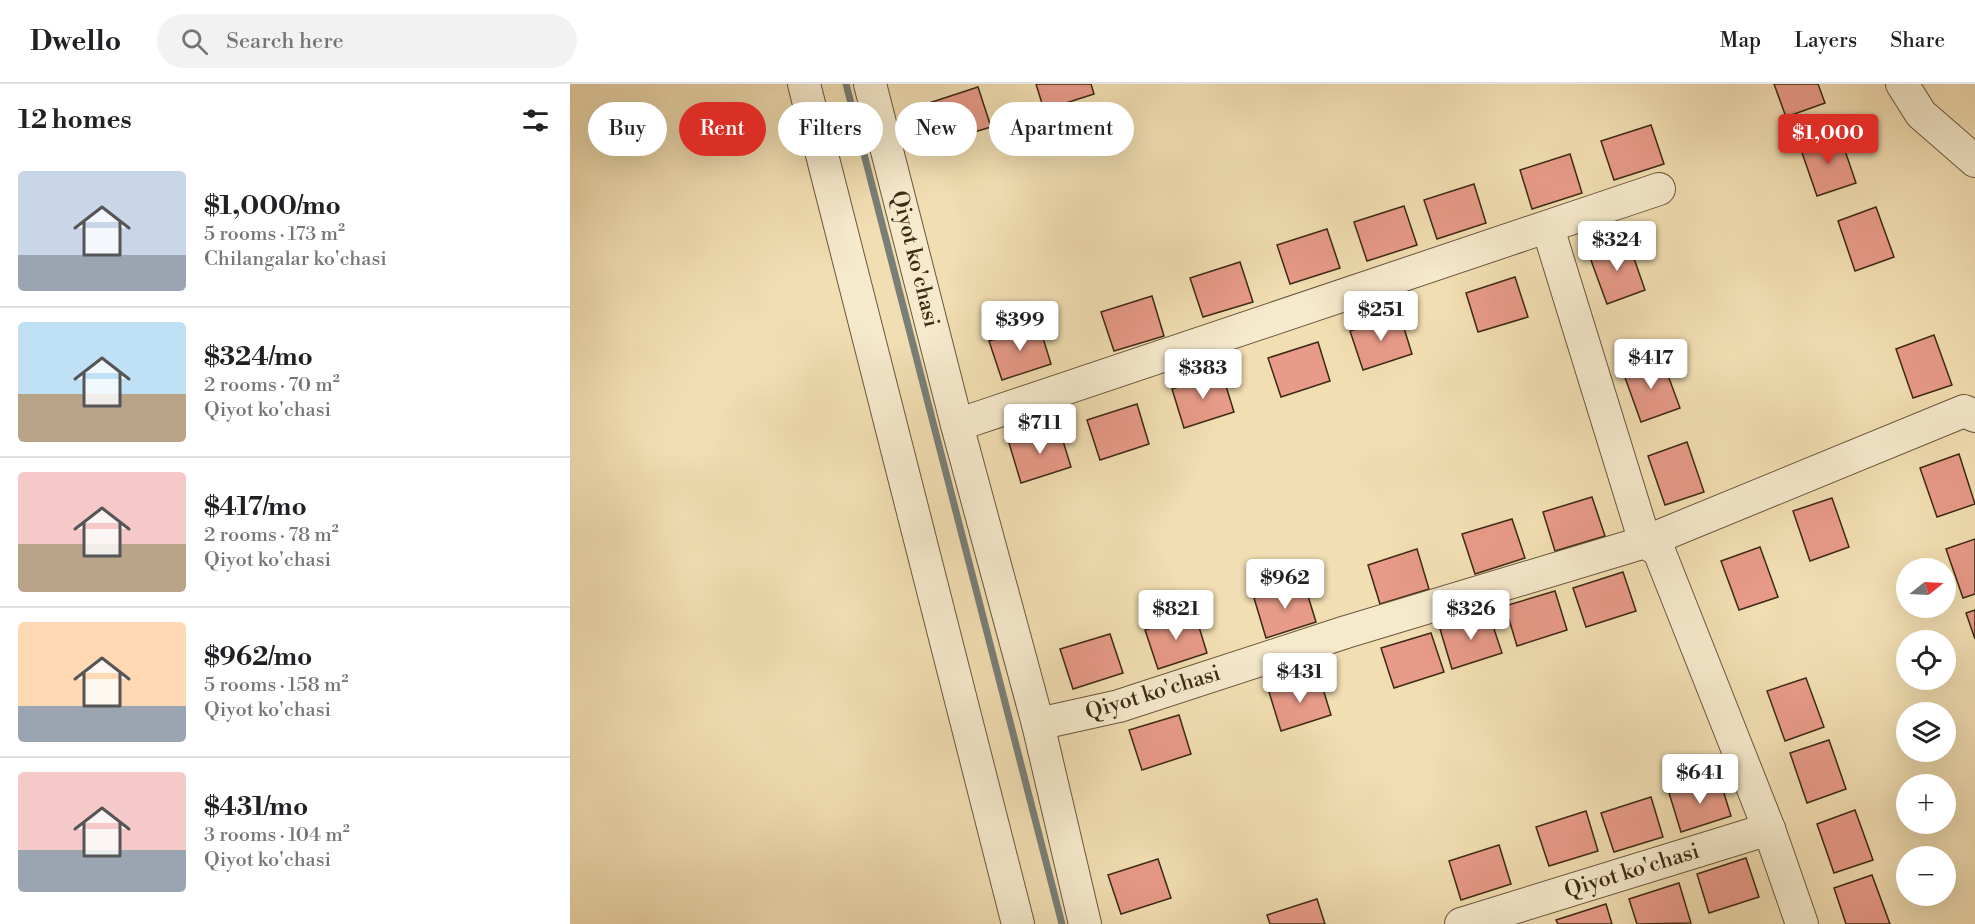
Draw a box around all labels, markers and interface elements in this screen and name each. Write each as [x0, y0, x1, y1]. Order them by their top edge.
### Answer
search box [157, 14, 577, 68]
text: Dwello [30, 24, 121, 59]
icon: search [178, 25, 211, 58]
text: Search here [226, 28, 344, 55]
text: Map [1720, 28, 1761, 54]
text: Layers [1794, 28, 1857, 54]
text: Share [1890, 28, 1945, 54]
chip: Buy [588, 102, 667, 156]
chip: Rent [679, 102, 766, 156]
chip: Filters [778, 102, 883, 156]
chip: New [895, 102, 977, 156]
chip: Apartment [989, 102, 1134, 156]
text: 12 homes [18, 104, 132, 136]
icon: filters [519, 104, 552, 137]
pin: $1,000 [1779, 114, 1877, 165]
text: $1,000 [1792, 121, 1864, 146]
street label: Qiyot ko'chasi [885, 188, 945, 330]
text: $1,000/mo [204, 190, 341, 222]
icon: home [66, 195, 138, 267]
pin: $324 [1581, 221, 1653, 272]
text: 5 rooms · 173 m² [204, 222, 345, 247]
text: $324 [1592, 228, 1642, 253]
text: Chilangalar ko'chasi [204, 247, 387, 272]
pin: $251 [1345, 291, 1417, 342]
text: $251 [1358, 298, 1404, 323]
pin: $399 [984, 301, 1056, 352]
text: $399 [995, 308, 1045, 333]
pin: $417 [1615, 339, 1687, 390]
text: $324/mo [204, 341, 313, 373]
icon: home [66, 346, 138, 418]
text: $417 [1628, 346, 1674, 371]
pin: $383 [1167, 349, 1239, 400]
text: $383 [1179, 356, 1227, 381]
text: 2 rooms · 70 m² [204, 373, 340, 398]
text: Qiyot ko'chasi [204, 398, 331, 423]
pin: $711 [1004, 404, 1076, 455]
text: $711 [1018, 411, 1062, 436]
text: $417/mo [204, 491, 307, 523]
icon: home [66, 496, 138, 568]
text: 2 rooms · 78 m² [204, 523, 339, 548]
text: Qiyot ko'chasi [204, 548, 331, 573]
north arrow [1896, 558, 1956, 618]
map controls [1896, 558, 1956, 906]
pin: $962 [1249, 559, 1321, 610]
text: $962 [1260, 566, 1310, 591]
pin: $821 [1140, 590, 1212, 641]
pin: $326 [1435, 590, 1507, 641]
text: $821 [1153, 597, 1199, 622]
text: $326 [1446, 597, 1496, 622]
button: locate [1896, 630, 1956, 690]
text: $962/mo [204, 641, 312, 673]
icon: home [66, 646, 138, 718]
pin: $431 [1264, 653, 1336, 704]
street label: Qiyot ko'chasi [1082, 660, 1224, 726]
text: $431 [1277, 660, 1323, 685]
text: 5 rooms · 158 m² [204, 673, 348, 698]
text: Qiyot ko'chasi [204, 698, 331, 723]
button: layers [1896, 702, 1956, 762]
pin: $641 [1664, 754, 1736, 805]
text: $641 [1676, 761, 1724, 786]
button: + [1896, 774, 1956, 834]
text: $431/mo [204, 791, 308, 823]
icon: home [66, 796, 138, 868]
text: 3 rooms · 104 m² [204, 823, 350, 848]
street label: Qiyot ko'chasi [1561, 838, 1703, 904]
button: − [1896, 846, 1956, 906]
text: Qiyot ko'chasi [204, 848, 331, 873]

